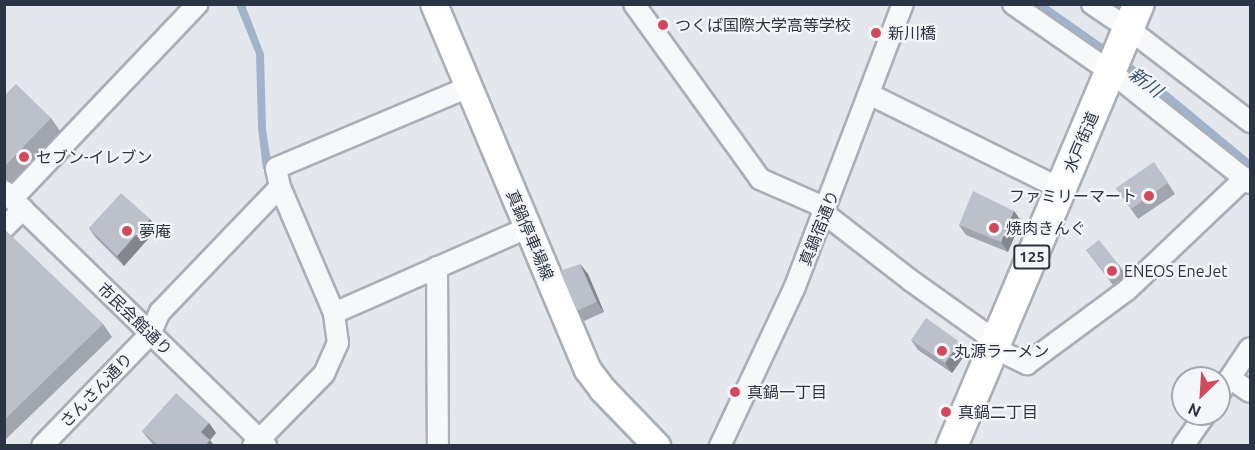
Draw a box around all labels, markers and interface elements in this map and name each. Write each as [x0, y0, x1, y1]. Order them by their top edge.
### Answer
place label: つくば国際大学高等学校 [675, 15, 851, 35]
marker: つくば国際大学高等学校 [656, 18, 670, 32]
place label: 新川橋 [888, 23, 936, 43]
marker: 新川橋 [869, 26, 883, 40]
water label: 新川 [1125, 63, 1167, 101]
street label: 水戸街道 [1060, 109, 1102, 175]
place label: セブン-イレブン [36, 147, 153, 167]
marker: セブン-イレブン [17, 150, 31, 164]
place label: ファミリーマート [1009, 186, 1137, 206]
street label: 真鍋停車場線 [502, 187, 558, 283]
street label: 真鍋宿通り [795, 187, 843, 269]
marker: ファミリーマート [1142, 189, 1156, 203]
place label: 焼肉きんぐ [1006, 218, 1086, 238]
place label: 夢庵 [139, 221, 171, 241]
marker: 焼肉きんぐ [987, 221, 1001, 235]
marker: 夢庵 [120, 224, 134, 238]
road number: 125 [1012, 245, 1052, 269]
place label: ENEOS EneJet [1124, 261, 1228, 281]
marker: ENEOS EneJet [1105, 264, 1119, 278]
street label: 市民会館通り [94, 279, 176, 359]
place label: 丸源ラーメン [954, 341, 1050, 361]
marker: 丸源ラーメン [935, 344, 949, 358]
street label: さんさん通り [56, 349, 136, 431]
north arrow [1171, 366, 1231, 426]
place label: 真鍋一丁目 [747, 382, 827, 402]
marker: 真鍋一丁目 [728, 385, 742, 399]
text: N [1185, 400, 1203, 421]
place label: 真鍋二丁目 [958, 402, 1038, 422]
marker: 真鍋二丁目 [939, 405, 953, 419]

